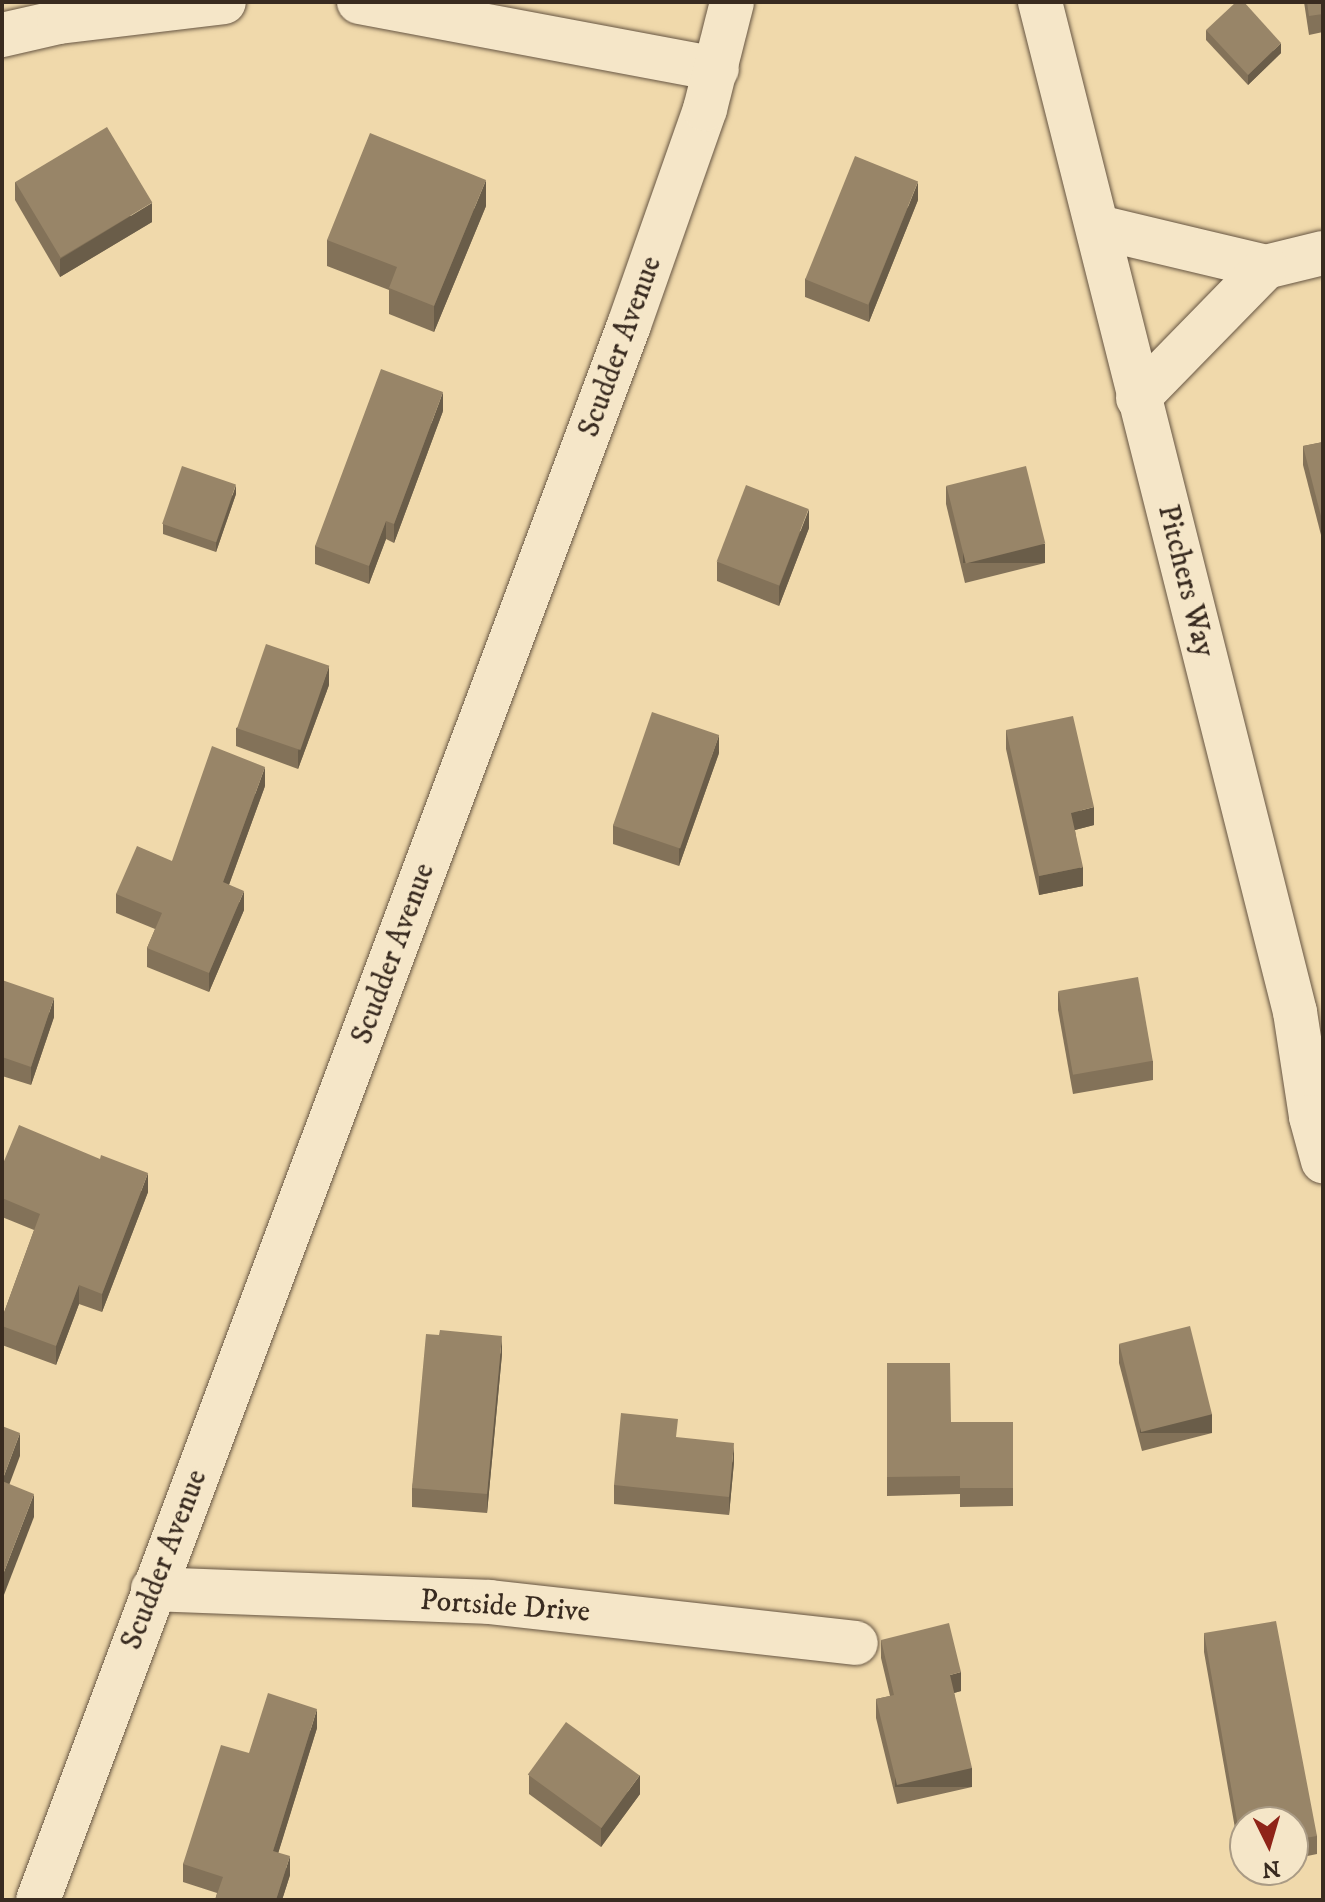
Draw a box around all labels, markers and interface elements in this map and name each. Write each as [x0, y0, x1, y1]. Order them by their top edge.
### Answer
street label: Scudder Avenue [572, 252, 670, 442]
street label: Pitchers Way [1149, 501, 1221, 661]
street label: Scudder Avenue [345, 859, 443, 1049]
street label: Scudder Avenue [114, 1465, 216, 1655]
street label: Portside Drive [419, 1583, 591, 1631]
north arrow [1229, 1806, 1309, 1886]
text: N [1261, 1854, 1281, 1883]

